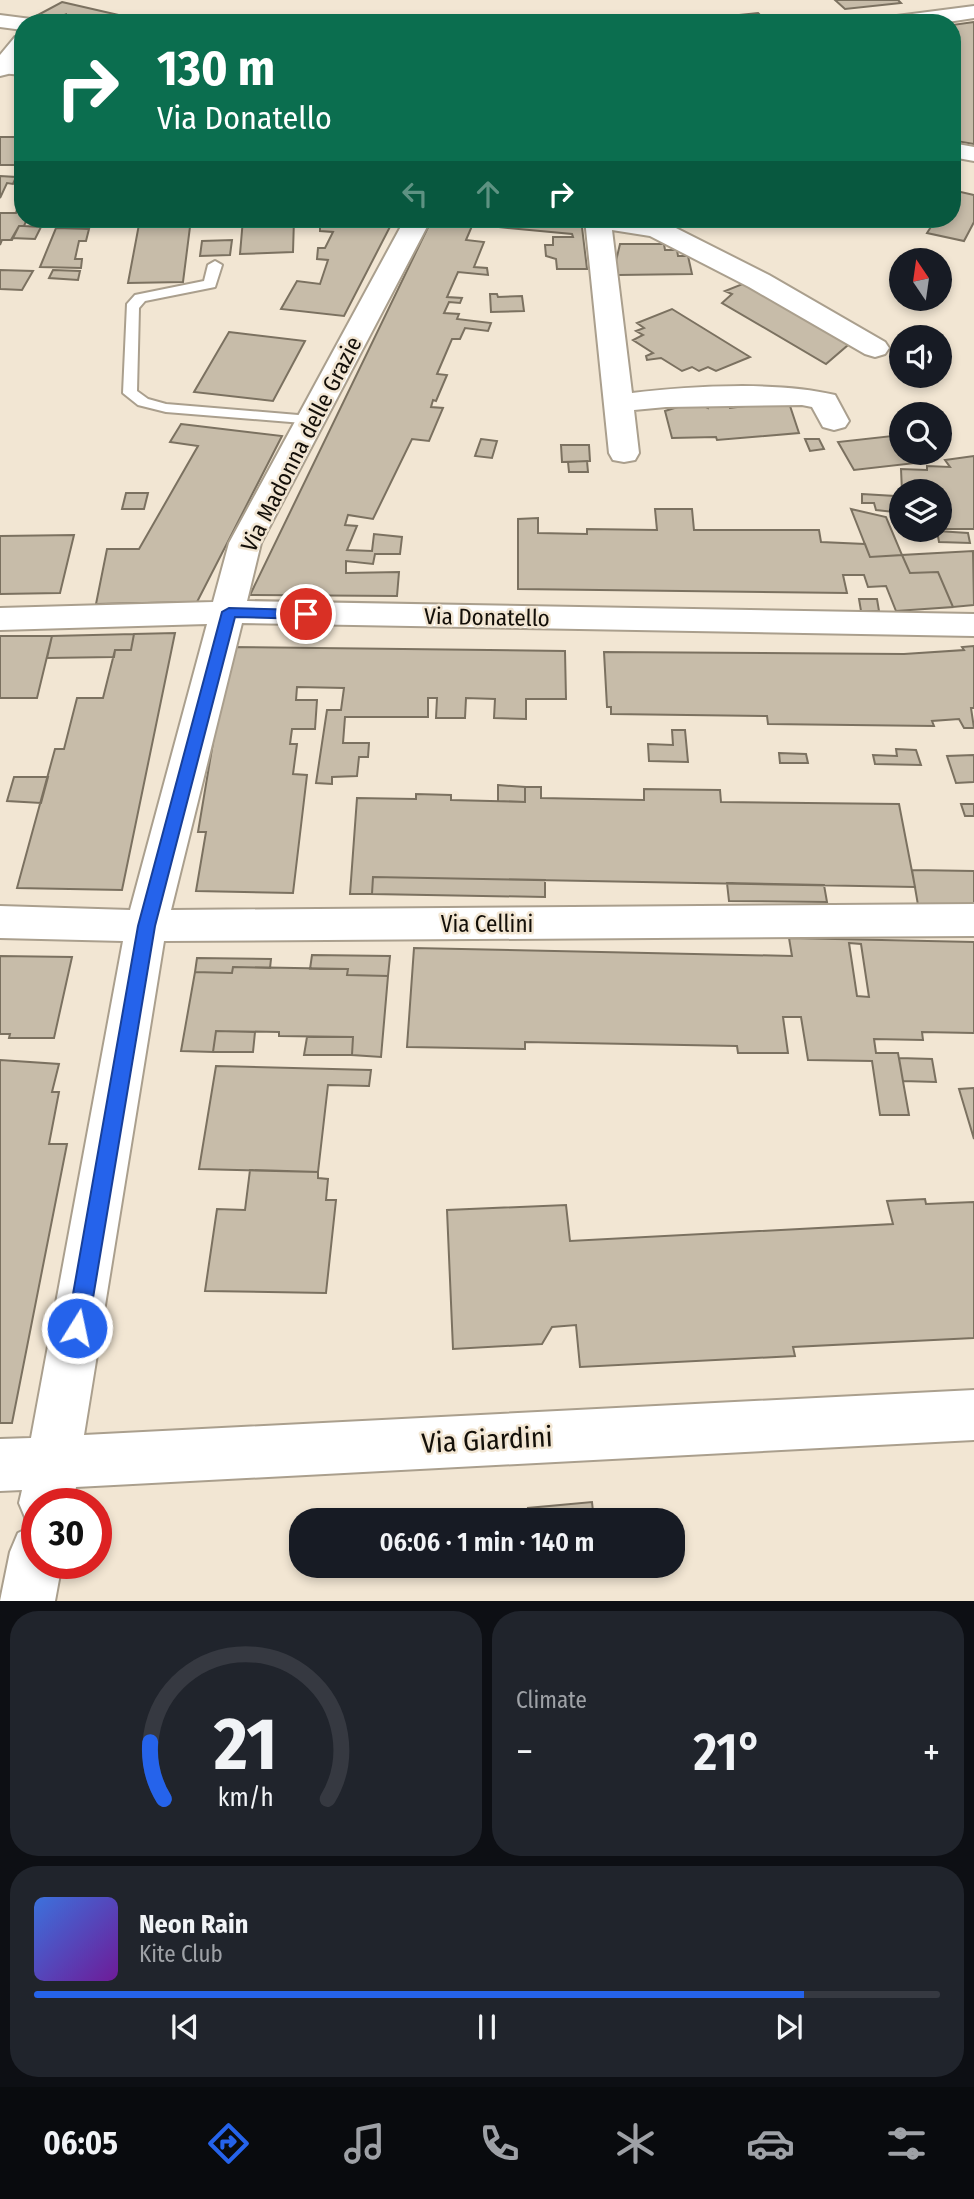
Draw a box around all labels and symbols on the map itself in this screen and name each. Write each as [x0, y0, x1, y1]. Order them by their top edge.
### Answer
north arrow [889, 248, 952, 312]
street label: Via Madonna delle Grazie [235, 332, 367, 556]
pin [276, 584, 336, 644]
street label: Via Donatello [424, 602, 550, 632]
street label: Via Cellini [441, 910, 533, 938]
position arrow [40, 1291, 114, 1365]
street label: Via Giardini [421, 1420, 553, 1460]
speed limit sign: 30 [21, 1488, 112, 1579]

